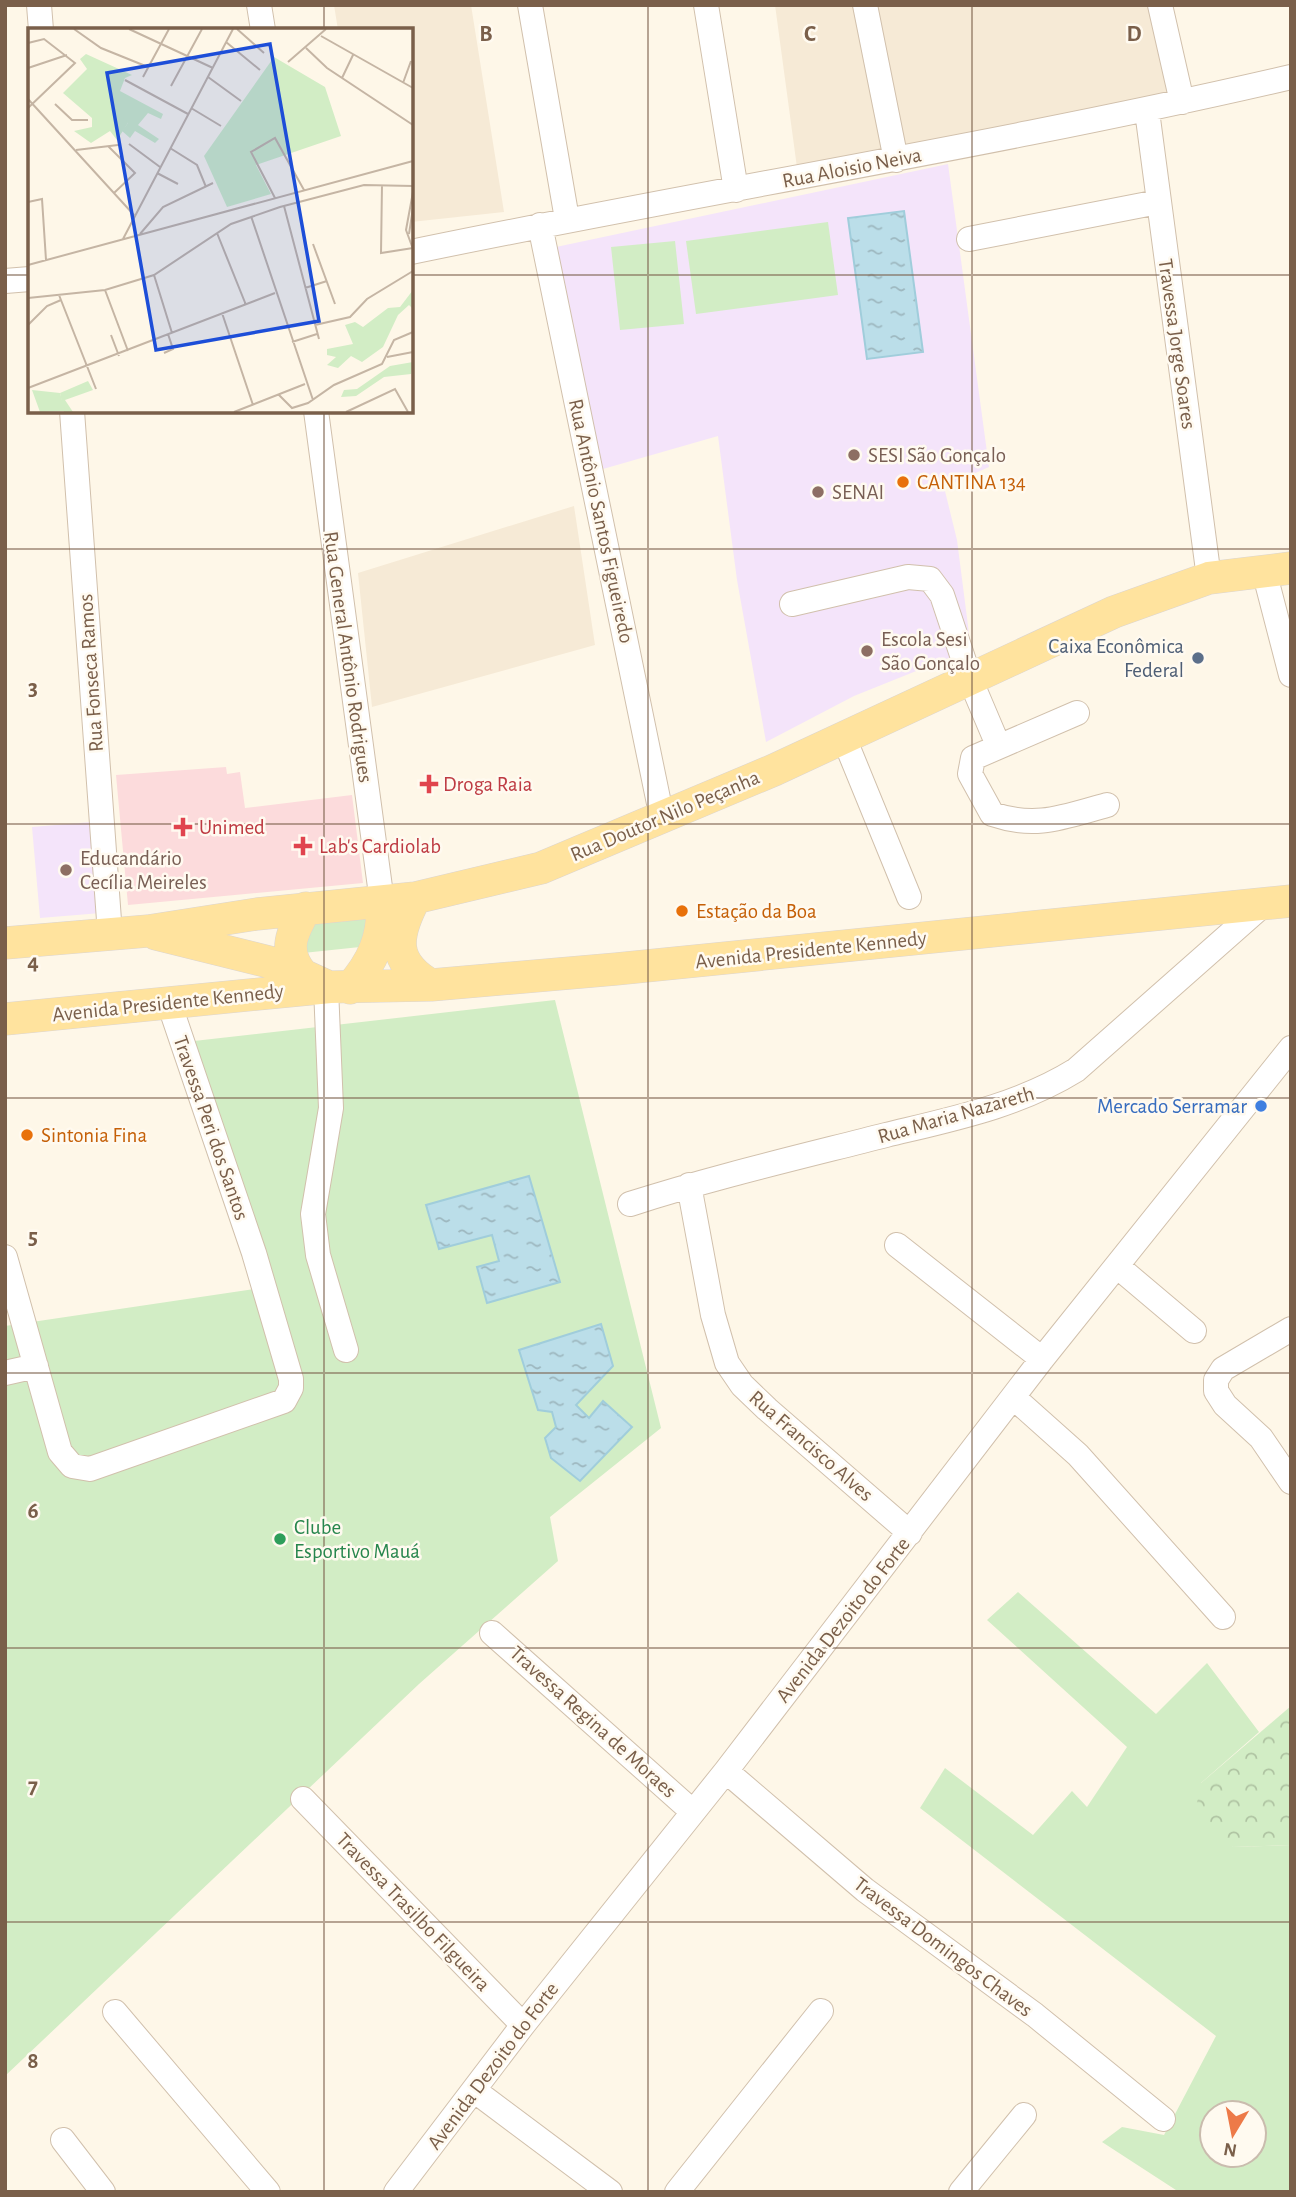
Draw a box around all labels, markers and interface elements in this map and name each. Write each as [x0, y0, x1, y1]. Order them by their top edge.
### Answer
text: B [479, 23, 493, 46]
text: C [804, 23, 816, 46]
text: D [1126, 23, 1142, 46]
inset map [28, 28, 413, 413]
street label: Rua Aloisio Neiva [781, 144, 924, 192]
street label: Travessa Jorge Soares [1155, 257, 1199, 431]
street label: Rua Antônio Santos Figueiredo [565, 397, 637, 645]
place label: SESI São Gonçalo [868, 445, 1006, 466]
marker: SESI São Gonçalo [846, 447, 862, 463]
place label: CANTINA 134 [917, 472, 1026, 493]
marker: CANTINA 134 [895, 474, 911, 490]
place label: SENAI [832, 482, 884, 503]
marker: SENAI [810, 484, 826, 500]
street label: Rua General Antônio Rodrigues [320, 530, 376, 784]
street label: Rua Fonseca Ramos [75, 593, 107, 753]
place label: Escola Sesi São Gonçalo [881, 629, 980, 674]
place label: Caixa Econômica Federal [1048, 636, 1184, 681]
marker: Escola Sesi São Gonçalo [859, 643, 875, 659]
marker: Caixa Econômica Federal [1190, 650, 1206, 666]
text: 3 [28, 677, 38, 700]
street label: Rua Doutor Nilo Peçanha [567, 766, 763, 865]
place label: Droga Raia [443, 774, 533, 795]
marker: Droga Raia [421, 776, 437, 792]
marker: Unimed [173, 817, 193, 837]
place label: Unimed [199, 817, 265, 838]
marker: Lab's Cardiolab [293, 836, 313, 856]
place label: Lab's Cardiolab [319, 836, 441, 857]
place label: Educandário Cecília Meireles [80, 848, 207, 893]
marker: Educandário Cecília Meireles [58, 862, 74, 878]
place label: Estação da Boa [696, 901, 817, 922]
marker: Estação da Boa [674, 903, 690, 919]
street label: Avenida Presidente Kennedy [694, 927, 928, 973]
text: 4 [27, 951, 39, 974]
street label: Avenida Presidente Kennedy [51, 980, 285, 1026]
street label: Travessa Peri dos Santos [170, 1033, 252, 1223]
street label: Rua Maria Nazareth [875, 1083, 1037, 1147]
place label: Mercado Serramar [1097, 1096, 1247, 1117]
marker: Mercado Serramar [1253, 1098, 1269, 1114]
place label: Sintonia Fina [41, 1125, 147, 1146]
marker: Sintonia Fina [19, 1127, 35, 1143]
text: 5 [28, 1226, 38, 1249]
street label: Rua Francisco Alves [745, 1387, 877, 1505]
text: 6 [27, 1500, 39, 1523]
place label: Clube Esportivo Mauá [294, 1517, 420, 1562]
marker: Clube Esportivo Mauá [272, 1531, 288, 1547]
street label: Avenida Dezoito do Forte [772, 1533, 914, 1707]
street label: Travessa Regina de Moraes [506, 1642, 680, 1802]
text: 7 [28, 1775, 38, 1798]
street label: Travessa Trasilbo Filgueira [332, 1829, 494, 1995]
street label: Travessa Domingos Chaves [850, 1873, 1036, 2021]
street label: Avenida Dezoito do Forte [423, 1979, 563, 2153]
text: 8 [27, 2050, 39, 2073]
north arrow [1198, 2099, 1268, 2169]
text: N [1222, 2139, 1238, 2160]

